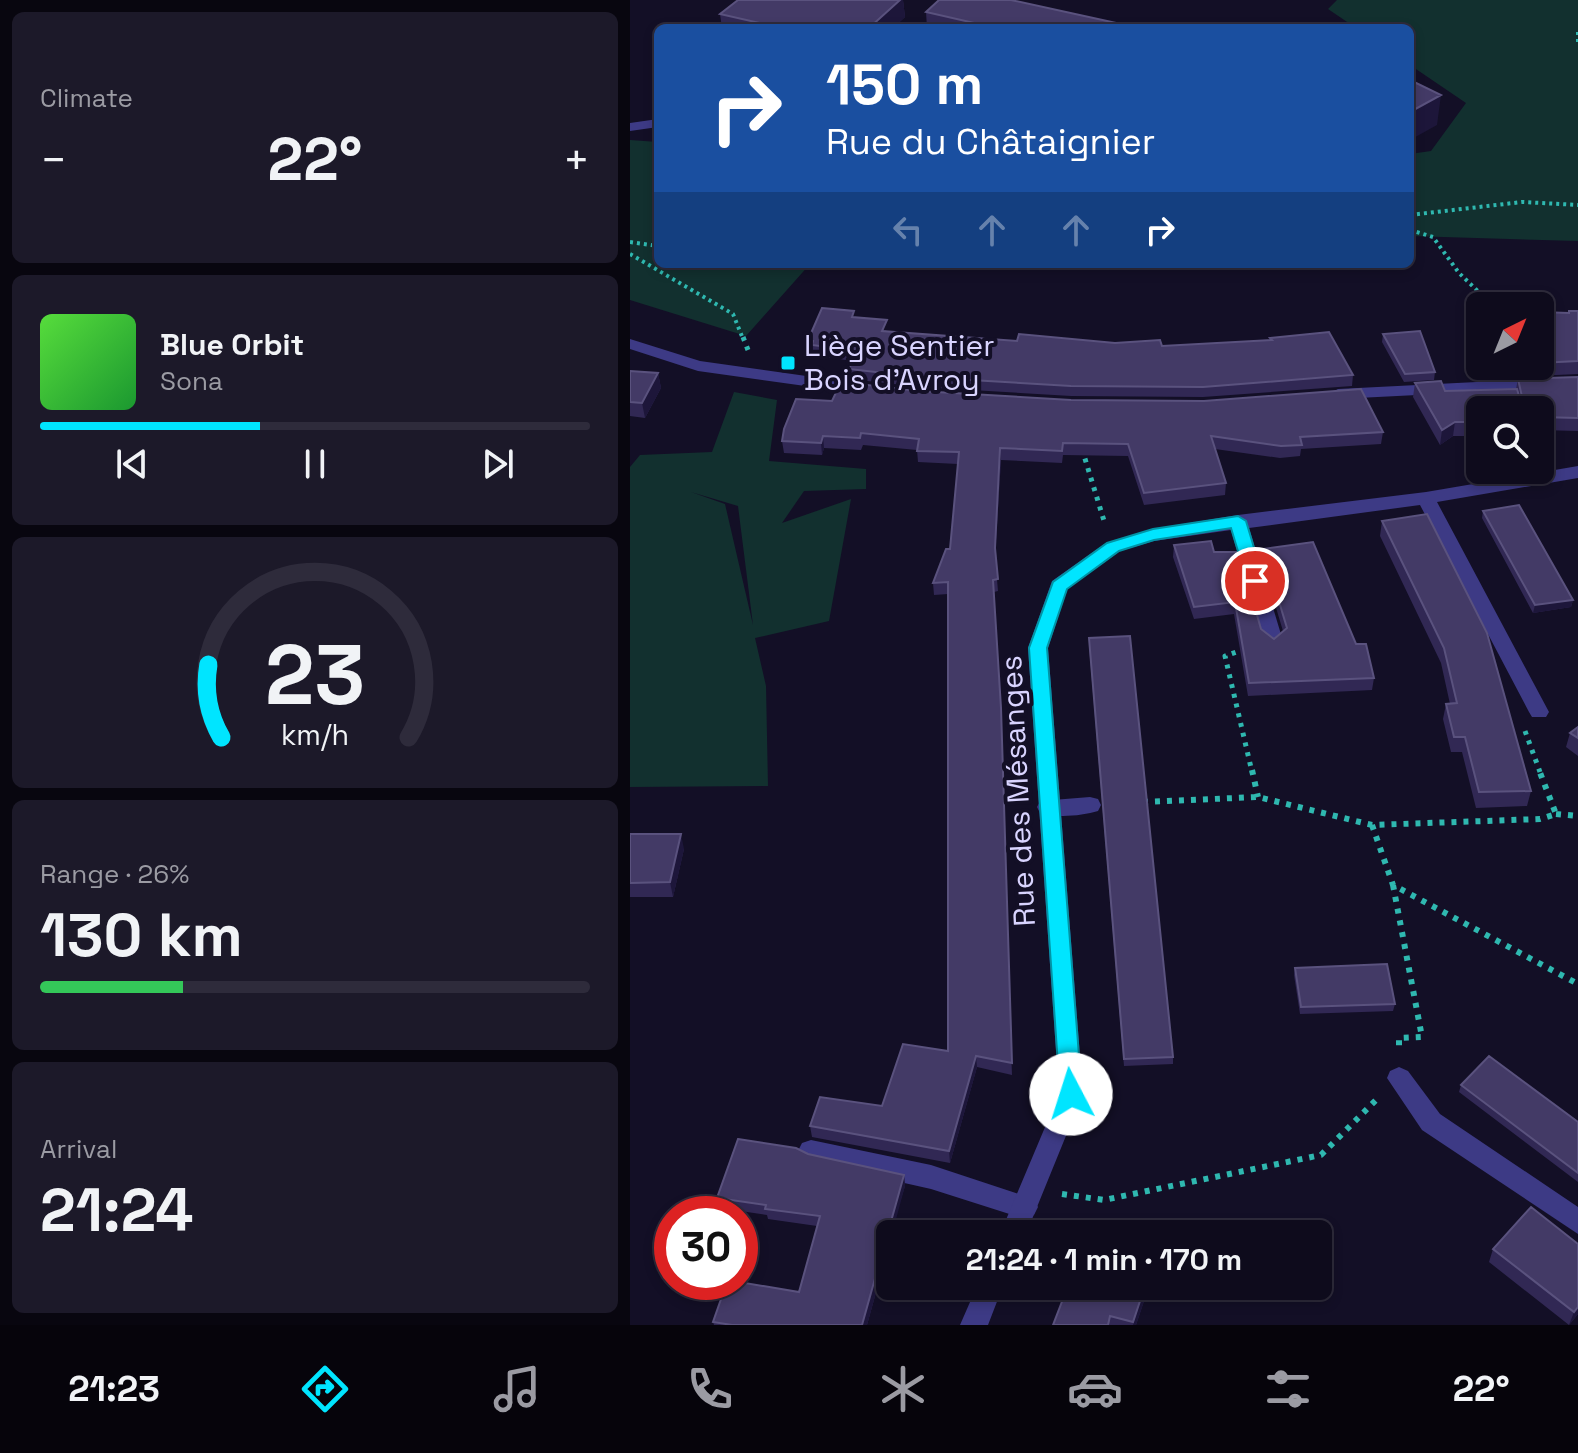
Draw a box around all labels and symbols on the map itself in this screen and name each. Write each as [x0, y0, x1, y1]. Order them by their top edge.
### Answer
north arrow [1466, 292, 1554, 380]
place label: Liège Sentier Bois d'Avroy [804, 326, 995, 399]
marker: Liège Sentier Bois d'Avroy [779, 354, 797, 372]
pin [1221, 547, 1289, 615]
street label: Rue des Mésanges [991, 655, 1044, 927]
position arrow [1029, 1052, 1113, 1136]
speed limit sign: 30 [654, 1196, 758, 1300]

